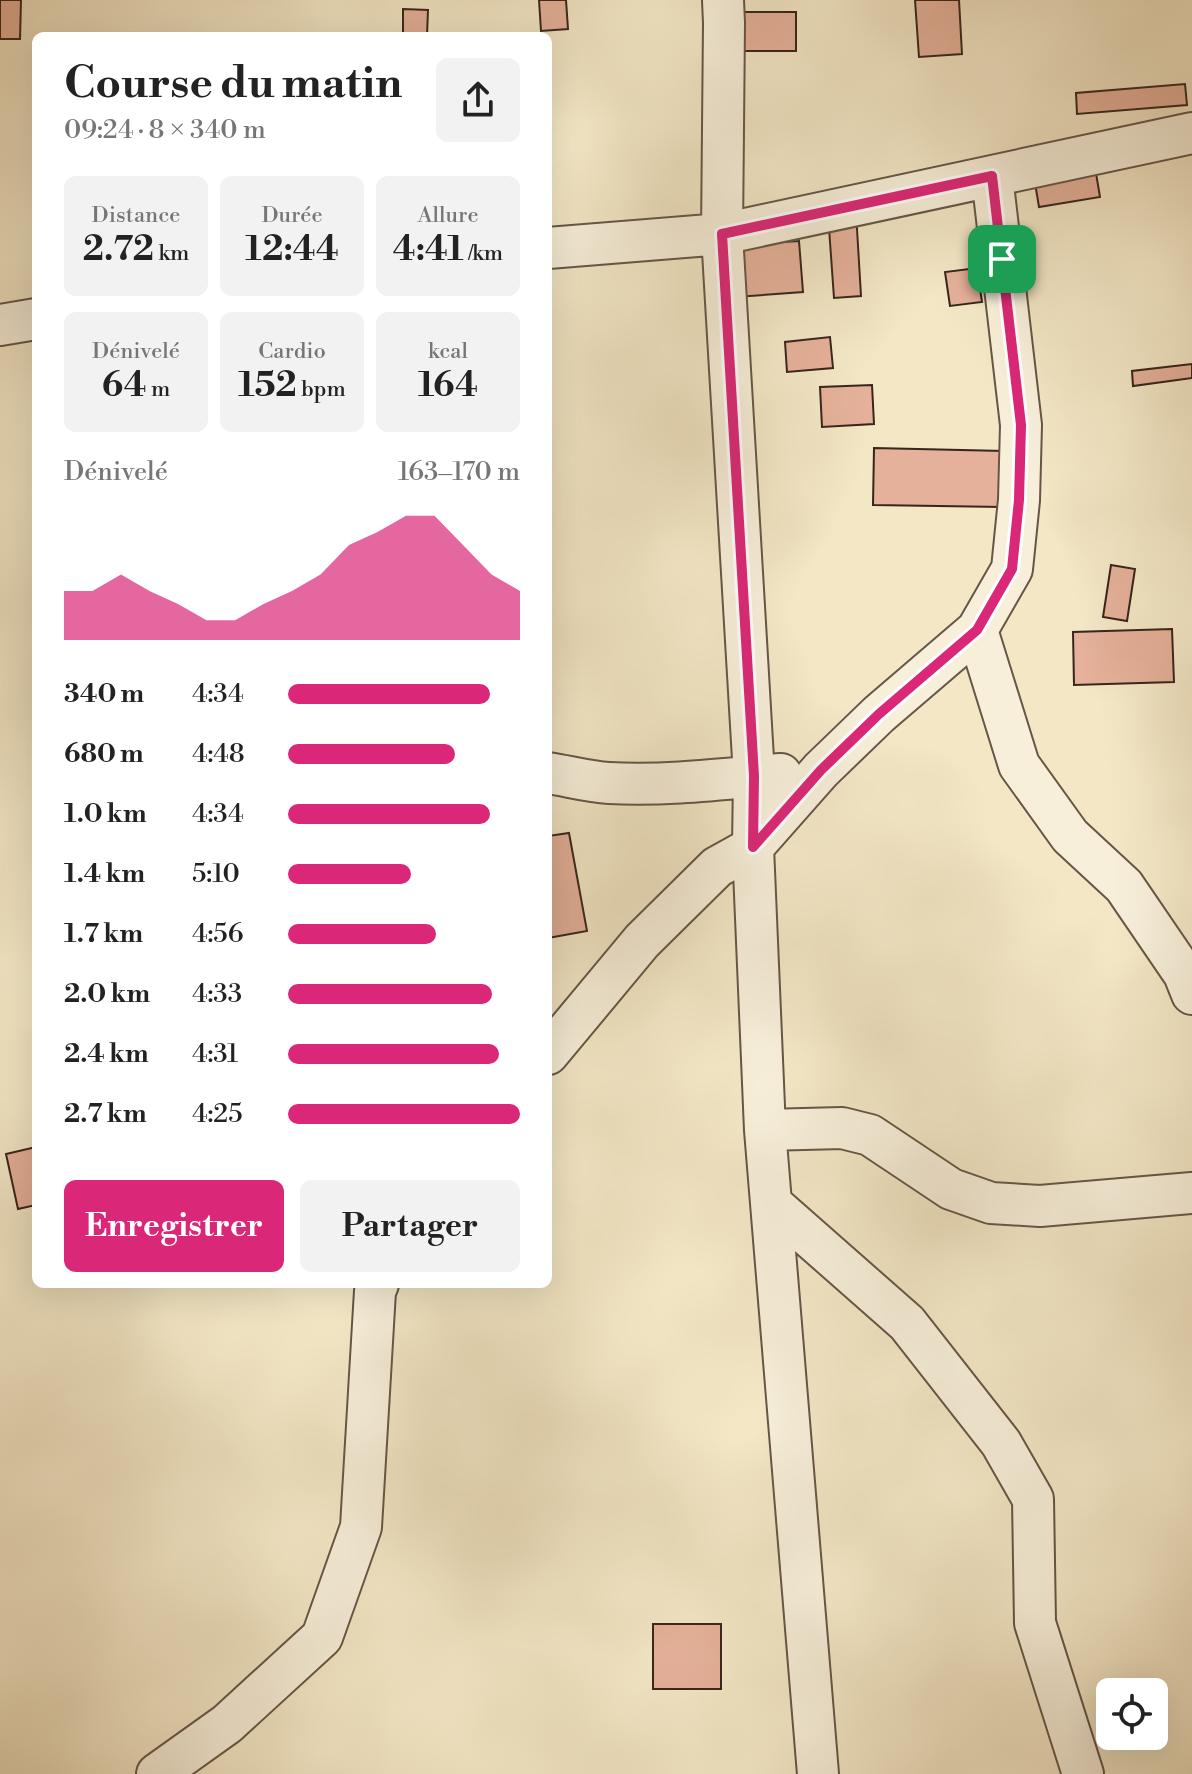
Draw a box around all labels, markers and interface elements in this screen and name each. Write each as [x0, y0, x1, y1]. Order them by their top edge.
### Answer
text: Course du matin [64, 56, 402, 111]
button: share [436, 58, 520, 142]
text: 09:24 · 8 × 340 m [64, 114, 266, 146]
text: Distance [92, 202, 180, 229]
text: Durée [261, 202, 323, 229]
text: Allure [417, 202, 479, 229]
pin [968, 225, 1036, 293]
text: 2.72 [83, 229, 154, 271]
text: 12:44 [245, 229, 339, 271]
text: 4:41 [393, 229, 464, 271]
icon: arrive [980, 237, 1024, 281]
text: km [154, 240, 189, 267]
text: /km [464, 240, 503, 267]
text: Dénivelé [92, 338, 180, 365]
text: Cardio [258, 338, 326, 365]
text: kcal [428, 338, 468, 365]
text: 64 [102, 365, 147, 407]
text: 152 [238, 365, 297, 407]
text: 164 [418, 365, 478, 407]
text: m [147, 376, 170, 403]
text: bpm [297, 376, 346, 403]
text: Dénivelé [64, 456, 168, 488]
text: 163–170 m [398, 456, 520, 488]
text: 340 m [64, 678, 144, 710]
text: 4:34 [192, 678, 244, 710]
text: 680 m [64, 738, 144, 770]
text: 4:48 [192, 738, 245, 770]
text: 1.0 km [64, 798, 147, 830]
text: 4:34 [192, 798, 244, 830]
text: 1.4 km [64, 858, 145, 890]
text: 5:10 [192, 858, 240, 890]
text: 1.7 km [64, 918, 143, 950]
text: 4:56 [192, 918, 243, 950]
text: 2.0 km [64, 978, 150, 1010]
text: 4:33 [192, 978, 242, 1010]
text: 2.4 km [64, 1038, 149, 1070]
text: 4:31 [192, 1038, 238, 1070]
text: 2.7 km [64, 1098, 147, 1130]
text: 4:25 [192, 1098, 243, 1130]
button: Enregistrer [64, 1180, 284, 1272]
button: Partager [300, 1180, 520, 1272]
map controls [1096, 1678, 1168, 1750]
button: locate [1096, 1678, 1168, 1750]

